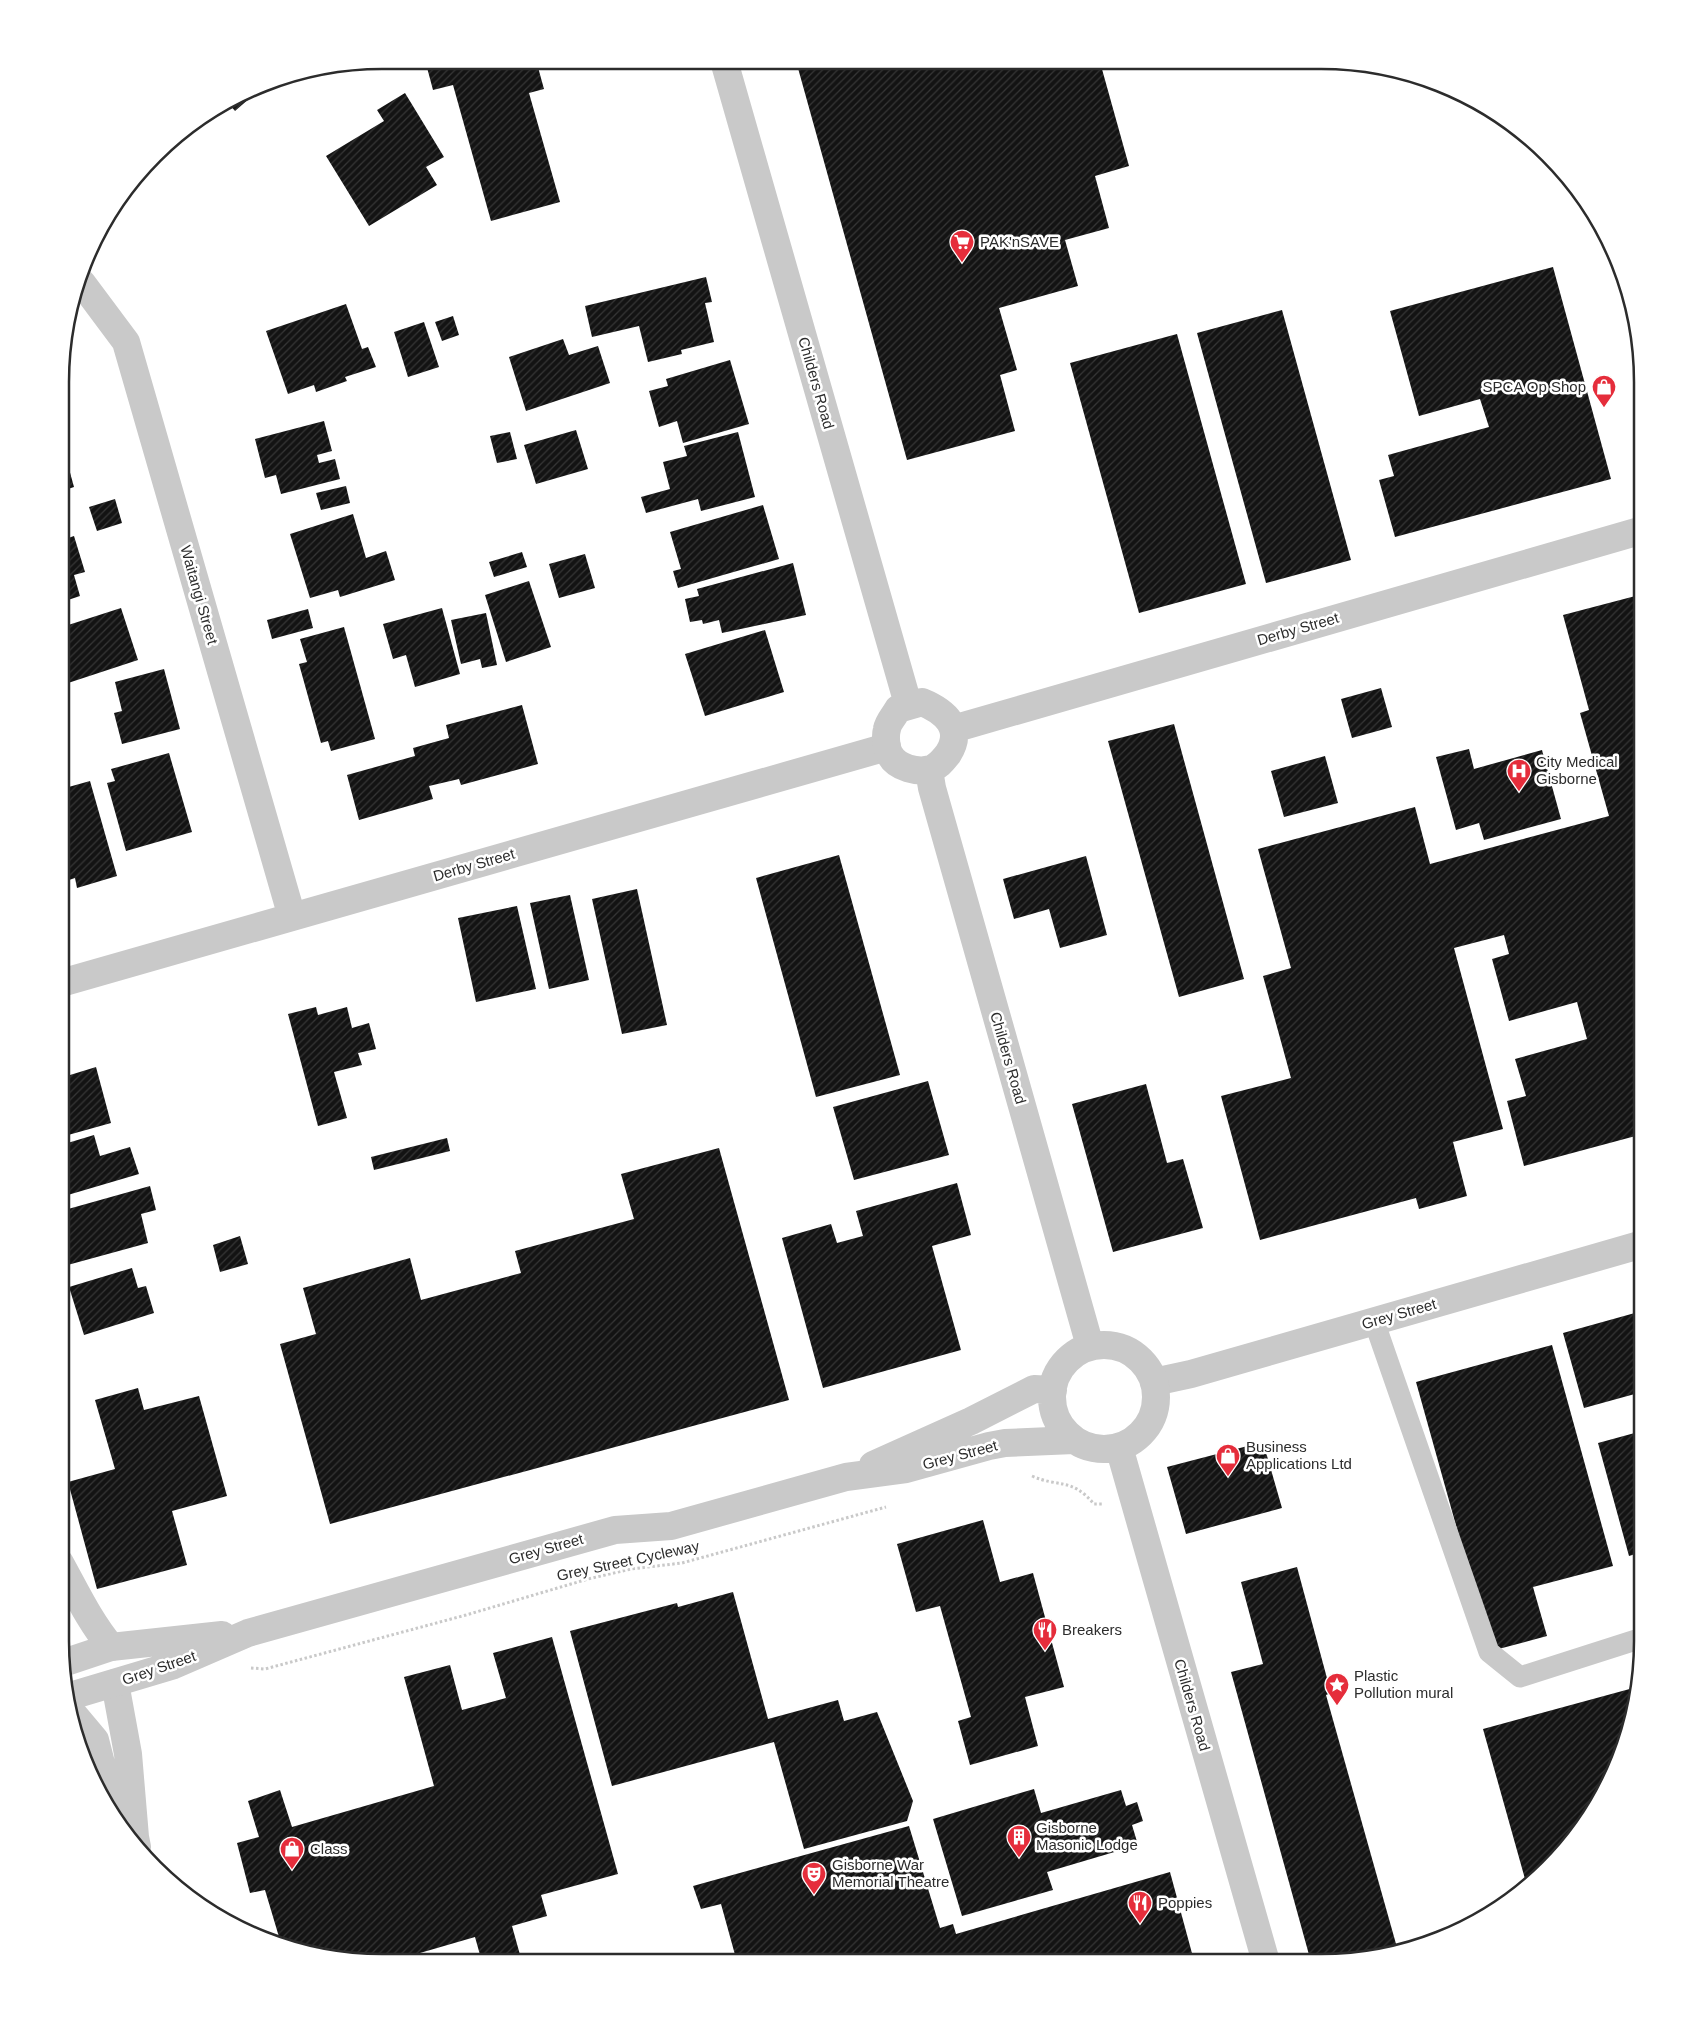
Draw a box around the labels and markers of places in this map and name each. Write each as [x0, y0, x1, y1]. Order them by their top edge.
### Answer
supermarket icon: PAK'nSAVE [949, 229, 975, 263]
place label: PAK'nSAVE [980, 233, 1059, 250]
shop icon: SPCA Op Shop [1591, 374, 1617, 408]
place label: SPCA Op Shop [1483, 378, 1586, 395]
place label: City Medical Gisborne [1536, 753, 1618, 787]
hospital icon: City Medical Gisborne [1506, 758, 1532, 792]
place label: Business Applications Ltd [1246, 1438, 1352, 1472]
shop icon: Business Applications Ltd [1215, 1443, 1241, 1477]
restaurant icon: Breakers [1032, 1617, 1058, 1651]
place label: Breakers [1062, 1621, 1122, 1638]
place label: Plastic Pollution mural [1354, 1667, 1453, 1701]
place icon: Plastic Pollution mural [1324, 1672, 1350, 1706]
place label: Gisborne Masonic Lodge [1036, 1819, 1138, 1853]
building icon: Gisborne Masonic Lodge [1006, 1824, 1032, 1858]
shop icon: Class [279, 1836, 305, 1870]
place label: Class [310, 1840, 348, 1857]
place label: Gisborne War Memorial Theatre [832, 1856, 949, 1890]
theatre icon: Gisborne War Memorial Theatre [801, 1861, 827, 1895]
restaurant icon: Poppies [1127, 1890, 1153, 1924]
place label: Poppies [1158, 1894, 1212, 1911]

